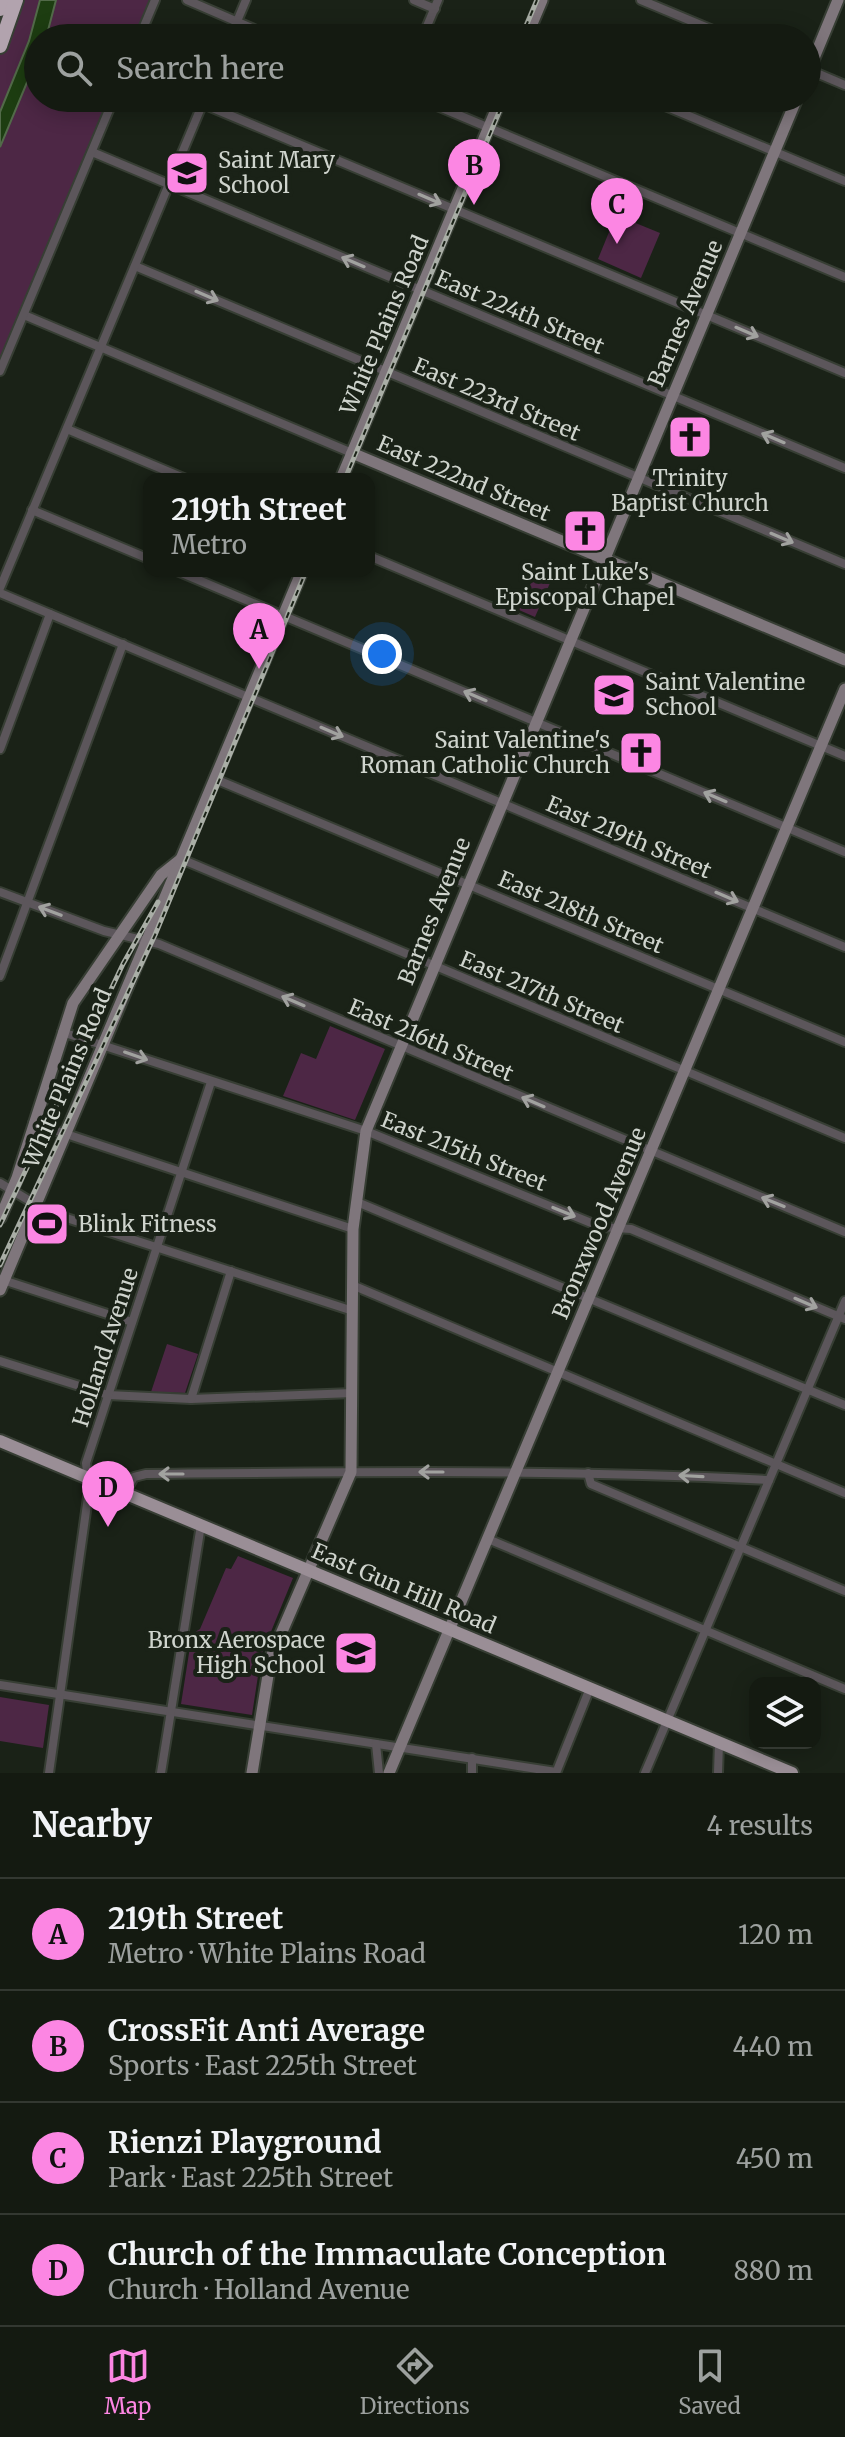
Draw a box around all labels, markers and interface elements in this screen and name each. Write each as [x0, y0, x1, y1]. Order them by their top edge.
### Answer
search box [24, 24, 821, 112]
icon: search [52, 46, 96, 90]
text: Search here [116, 49, 284, 87]
pin: B [448, 139, 500, 205]
place label: Saint Mary School [218, 146, 335, 199]
school or university icon: Saint Mary School [163, 149, 211, 197]
pin: C [591, 178, 643, 244]
one-way arrow [417, 193, 442, 208]
street label: White Plains Road [333, 231, 434, 420]
street label: Barnes Avenue [642, 235, 728, 391]
one-way arrow [341, 253, 365, 268]
street label: East 224th Street [431, 264, 609, 360]
one-way arrow [194, 290, 218, 305]
one-way arrow [734, 325, 759, 340]
street label: East 223rd Street [409, 351, 585, 447]
church icon: Trinity Baptist Church [666, 413, 714, 461]
street label: East 222nd Street [373, 429, 555, 527]
one-way arrow [761, 430, 786, 444]
place label: Trinity Baptist Church [611, 464, 769, 517]
popup [143, 473, 375, 577]
text: 219th Street [171, 490, 347, 528]
church icon: Saint Luke's Episcopal Chapel [561, 507, 609, 555]
text: Metro [171, 528, 247, 561]
one-way arrow [769, 531, 794, 546]
place label: Saint Luke's Episcopal Chapel [495, 558, 675, 611]
pin: A [233, 603, 285, 669]
your location [362, 634, 402, 674]
place label: Saint Valentine School [645, 668, 805, 721]
school or university icon: Saint Valentine School [590, 671, 638, 719]
one-way arrow [463, 688, 488, 703]
one-way arrow [319, 725, 344, 740]
place label: Saint Valentine's Roman Catholic Church [360, 726, 610, 779]
church icon: Saint Valentine's Roman Catholic Church [617, 729, 665, 777]
one-way arrow [703, 789, 728, 803]
street label: East 219th Street [542, 790, 716, 885]
street label: Barnes Avenue [392, 833, 476, 989]
street label: East 218th Street [494, 865, 668, 960]
one-way arrow [714, 891, 739, 906]
one-way arrow [38, 903, 63, 917]
street label: East 217th Street [456, 945, 629, 1039]
street label: White Plains Road [16, 984, 117, 1173]
one-way arrow [282, 992, 306, 1007]
street label: East 216th Street [344, 993, 518, 1088]
one-way arrow [123, 1050, 148, 1065]
one-way arrow [521, 1094, 546, 1109]
street label: East 215th Street [377, 1105, 551, 1197]
street label: Bronxwood Avenue [546, 1123, 652, 1323]
one-way arrow [761, 1194, 786, 1208]
sports icon: Blink Fitness [23, 1200, 71, 1248]
one-way arrow [551, 1206, 576, 1220]
place label: Blink Fitness [78, 1210, 217, 1238]
street label: Holland Avenue [66, 1264, 144, 1430]
one-way arrow [793, 1296, 818, 1311]
pin: D [82, 1461, 134, 1527]
one-way arrow [418, 1464, 445, 1480]
one-way arrow [158, 1466, 185, 1481]
one-way arrow [678, 1468, 705, 1483]
street label: East Gun Hill Road [308, 1537, 500, 1639]
place label: Bronx Aerospace High School [148, 1626, 325, 1679]
school or university icon: Bronx Aerospace High School [332, 1629, 380, 1677]
map controls [749, 1677, 821, 1749]
button: layers [749, 1677, 821, 1749]
text: Nearby [32, 1804, 152, 1846]
text: 4 results [706, 1809, 813, 1842]
text: 219th Street [108, 1899, 283, 1937]
text: A [49, 1918, 67, 1951]
text: 120 m [738, 1918, 813, 1951]
text: Metro · White Plains Road [108, 1937, 426, 1970]
text: CrossFit Anti Average [108, 2011, 425, 2049]
text: B [49, 2030, 67, 2063]
text: 440 m [733, 2030, 813, 2063]
text: Sports · East 225th Street [108, 2049, 417, 2082]
text: Rienzi Playground [108, 2123, 382, 2161]
text: C [49, 2142, 67, 2175]
text: 450 m [736, 2142, 813, 2175]
text: Park · East 225th Street [108, 2161, 393, 2194]
text: Church of the Immaculate Conception [108, 2235, 666, 2273]
text: D [48, 2254, 68, 2287]
text: 880 m [733, 2254, 813, 2287]
text: Church · Holland Avenue [108, 2273, 410, 2306]
tab: Map [104, 2344, 151, 2420]
tab: Directions [360, 2344, 470, 2420]
tab: Saved [678, 2344, 741, 2420]

